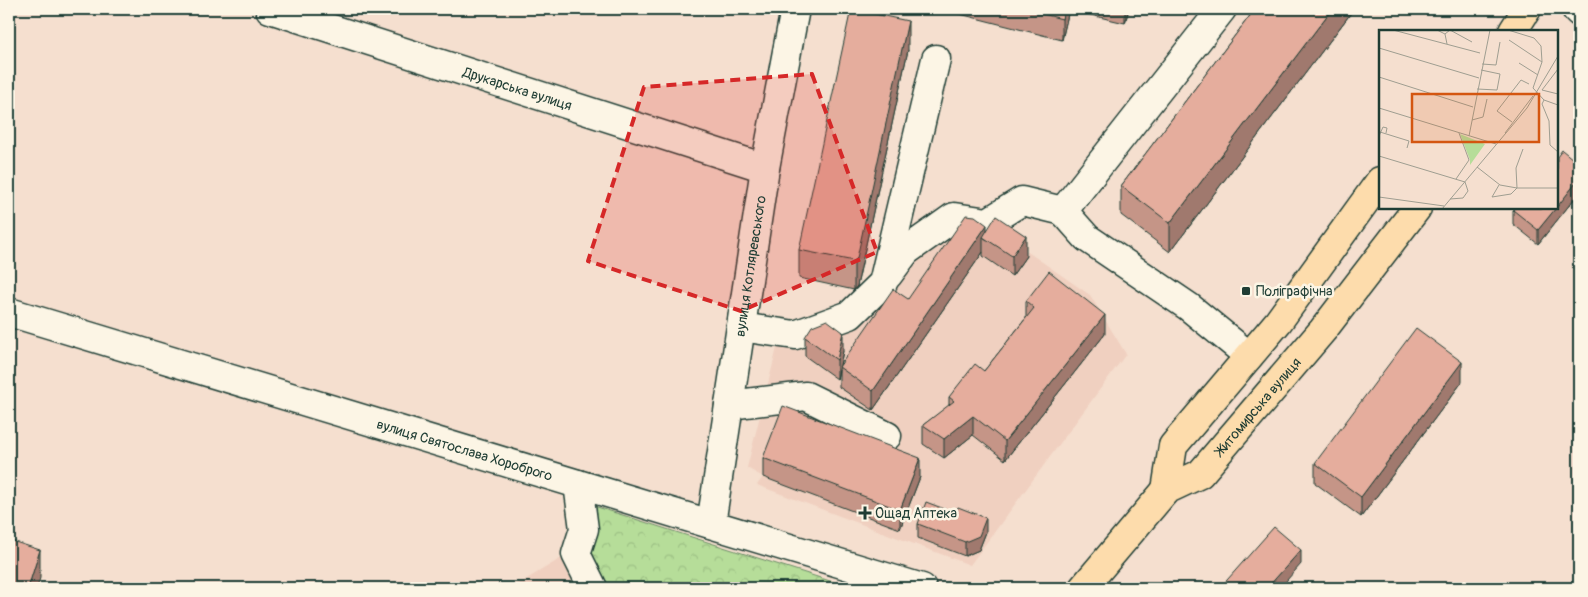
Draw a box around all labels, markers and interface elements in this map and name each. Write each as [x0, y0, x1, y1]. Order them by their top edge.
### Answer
inset map [1379, 30, 1558, 209]
street label: Друкарська вулиця [460, 63, 574, 114]
street label: вулиця Котляревського [732, 194, 770, 338]
place label: Поліграфічна [1256, 283, 1333, 300]
marker: Поліграфічна [1240, 285, 1252, 297]
street label: Житомирська вулиця [1210, 354, 1305, 461]
street label: вулиця Святослава Хороброго [375, 416, 555, 485]
place label: Ощад Аптека [875, 505, 957, 522]
marker: Ощад Аптека [859, 507, 871, 519]

